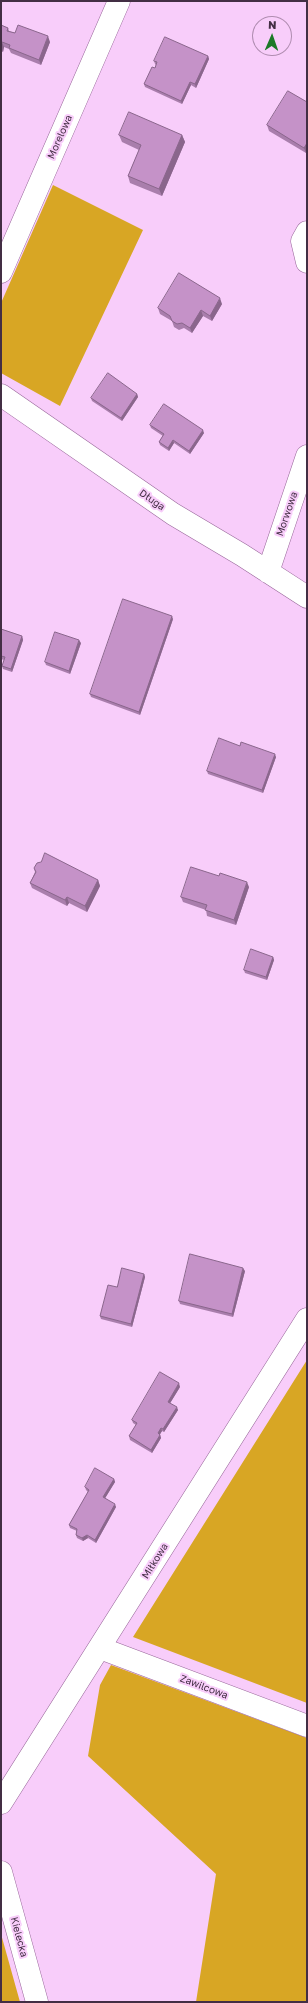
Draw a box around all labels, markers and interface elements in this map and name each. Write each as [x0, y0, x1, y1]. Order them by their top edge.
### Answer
north arrow [252, 16, 292, 56]
text: N [268, 18, 277, 31]
street label: Morelowa [45, 113, 75, 161]
street label: Długa [137, 487, 167, 513]
street label: Morwowa [274, 490, 300, 538]
street label: Miłkowa [139, 1541, 171, 1581]
street label: Zawilcowa [178, 1672, 230, 1702]
street label: Kielecka [8, 1916, 30, 1958]

